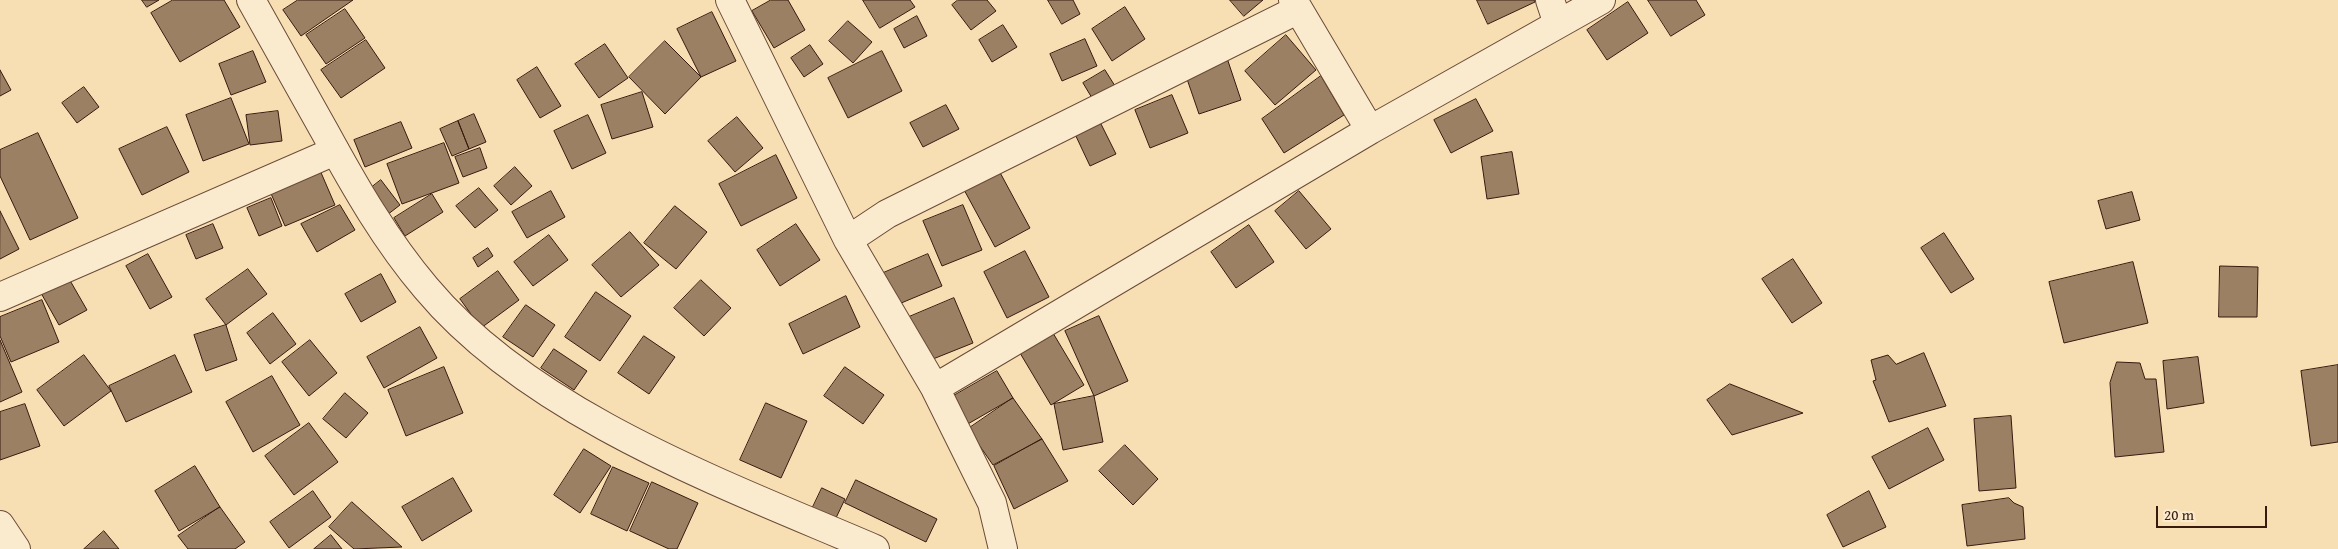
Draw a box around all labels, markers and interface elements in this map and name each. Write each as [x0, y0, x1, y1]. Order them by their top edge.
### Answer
scale bar [2158, 496, 2269, 528]
text: 20 m [2164, 504, 2194, 525]

